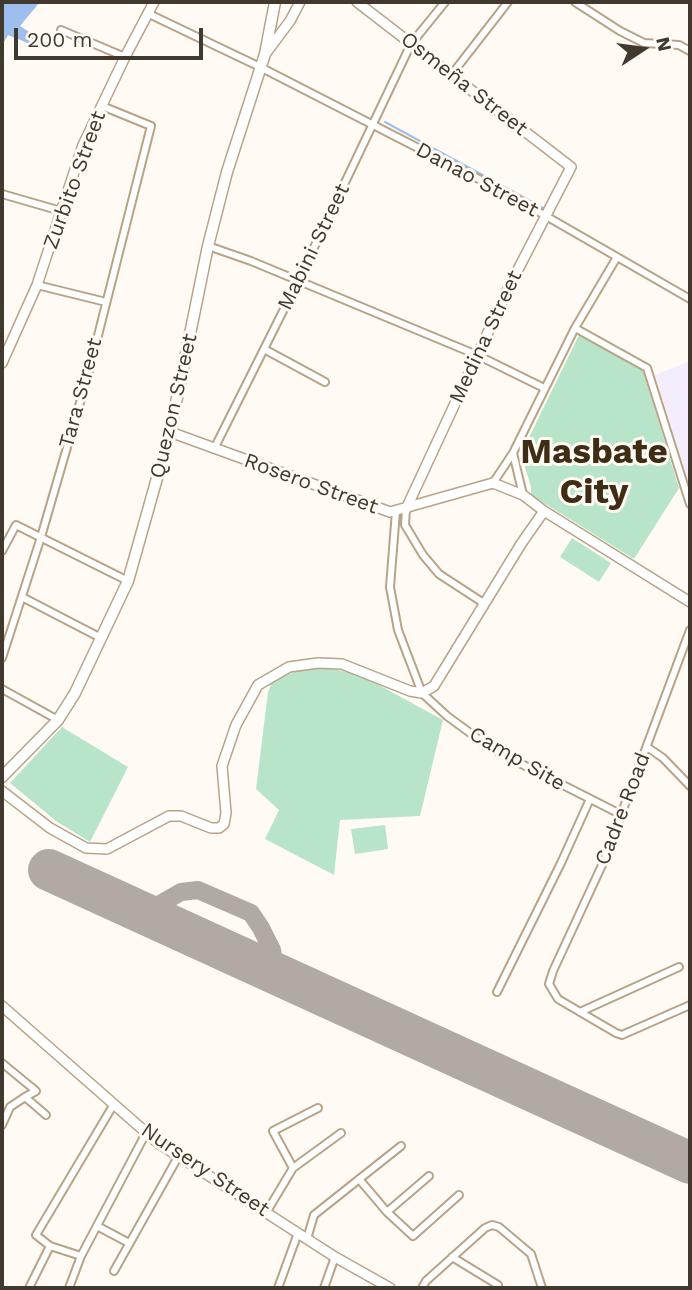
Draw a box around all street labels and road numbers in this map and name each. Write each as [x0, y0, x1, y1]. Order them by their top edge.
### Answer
street label: Osmeña Street [396, 27, 532, 141]
street label: Zurbito Street [38, 108, 112, 252]
street label: Danao Street [412, 137, 542, 223]
street label: Mabini Street [273, 180, 355, 314]
street label: Medina Street [444, 266, 528, 408]
street label: Quezon Street [145, 331, 203, 481]
street label: Tara Street [54, 335, 108, 451]
street label: Rosero Street [241, 448, 381, 520]
street label: Camp Site [465, 721, 569, 797]
street label: Cadre Road [590, 749, 656, 869]
street label: Nursery Street [136, 1118, 274, 1222]

